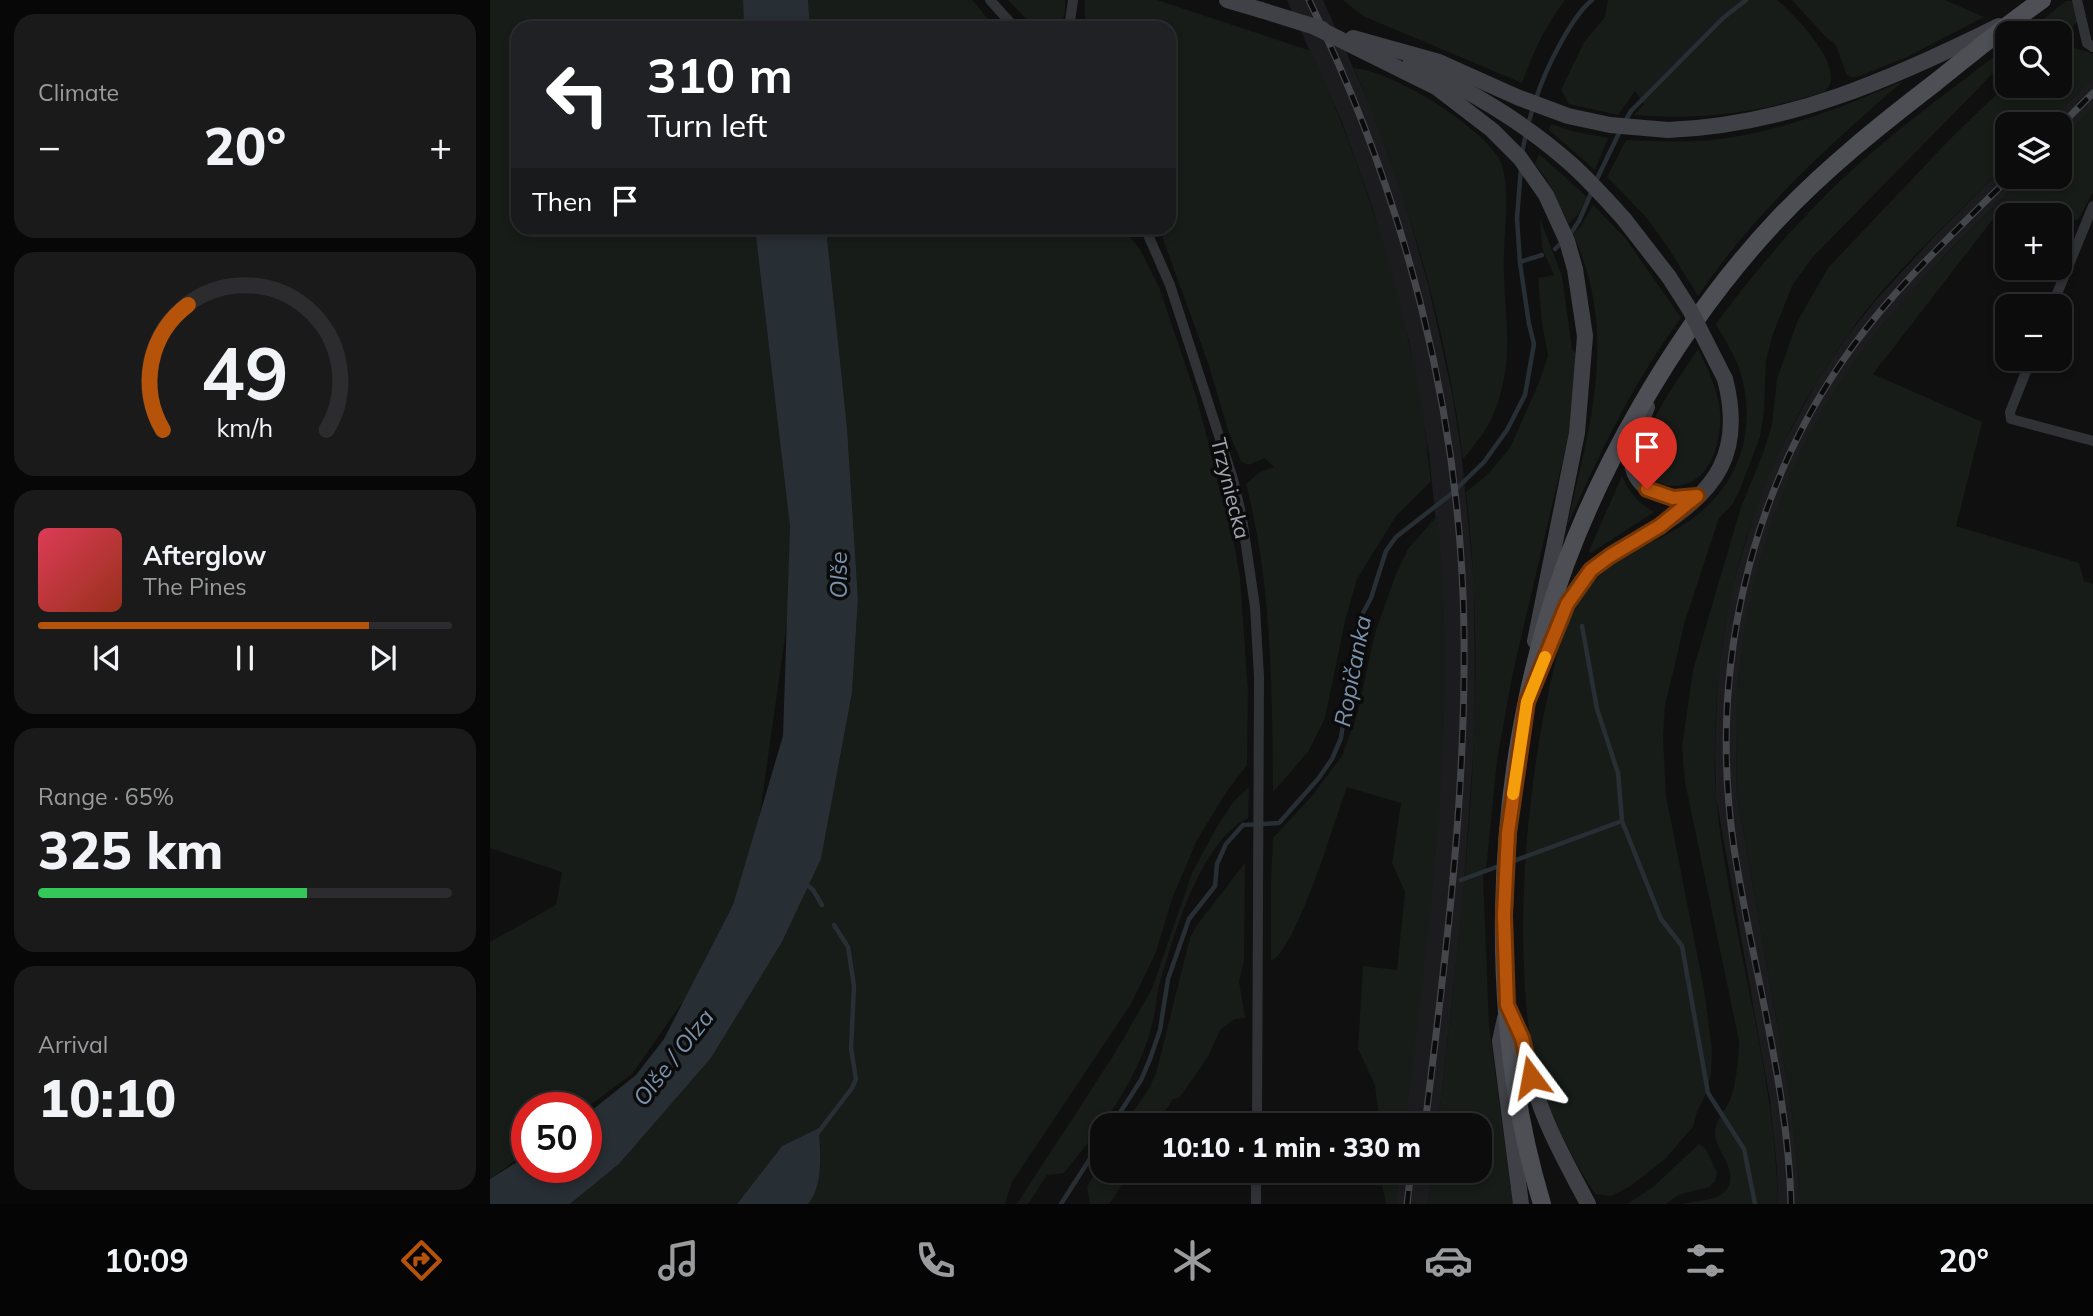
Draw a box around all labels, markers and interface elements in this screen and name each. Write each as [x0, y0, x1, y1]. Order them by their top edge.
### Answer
map controls [1995, 21, 2072, 371]
button: search [1995, 21, 2072, 98]
text: 310 m [647, 44, 793, 105]
icon: left [532, 49, 623, 140]
text: Climate [38, 78, 119, 107]
text: Turn left [647, 105, 767, 145]
button: layers [1995, 112, 2072, 189]
text: 20° [204, 113, 286, 178]
text: − [38, 122, 61, 170]
text: + [429, 122, 452, 170]
icon: arrive [606, 182, 644, 220]
text: Then [532, 185, 592, 218]
button: + [1995, 203, 2072, 280]
button: − [1995, 294, 2072, 371]
text: 49 [201, 327, 289, 418]
text: km/h [217, 412, 273, 443]
pin [1617, 417, 1677, 489]
icon: arrive [1628, 428, 1666, 466]
street label: Trzyniecka [1206, 435, 1256, 541]
text: Afterglow [143, 539, 266, 572]
water label: Olše [824, 551, 853, 599]
text: The Pines [143, 572, 247, 601]
water label: Ropičanka [1327, 613, 1377, 729]
icon: previous [88, 639, 126, 677]
icon: pause [226, 639, 264, 677]
icon: next [364, 639, 402, 677]
text: Range · 65% [38, 782, 174, 811]
text: 325 km [38, 817, 223, 882]
water label: Olše / Olza [626, 1003, 720, 1111]
text: Arrival [38, 1030, 108, 1059]
position arrow [1494, 1040, 1568, 1114]
text: 10:10 [38, 1065, 176, 1130]
speed limit sign: 50 [511, 1092, 602, 1183]
text: 10:10 · 1 min · 330 m [1161, 1131, 1421, 1164]
icon: directions [397, 1236, 446, 1285]
icon: music [654, 1236, 703, 1285]
icon: phone [911, 1236, 960, 1285]
icon: climate [1168, 1236, 1217, 1285]
icon: car [1424, 1236, 1473, 1285]
icon: filters [1681, 1236, 1730, 1285]
text: 10:09 [104, 1240, 189, 1280]
text: 20° [1938, 1240, 1989, 1280]

